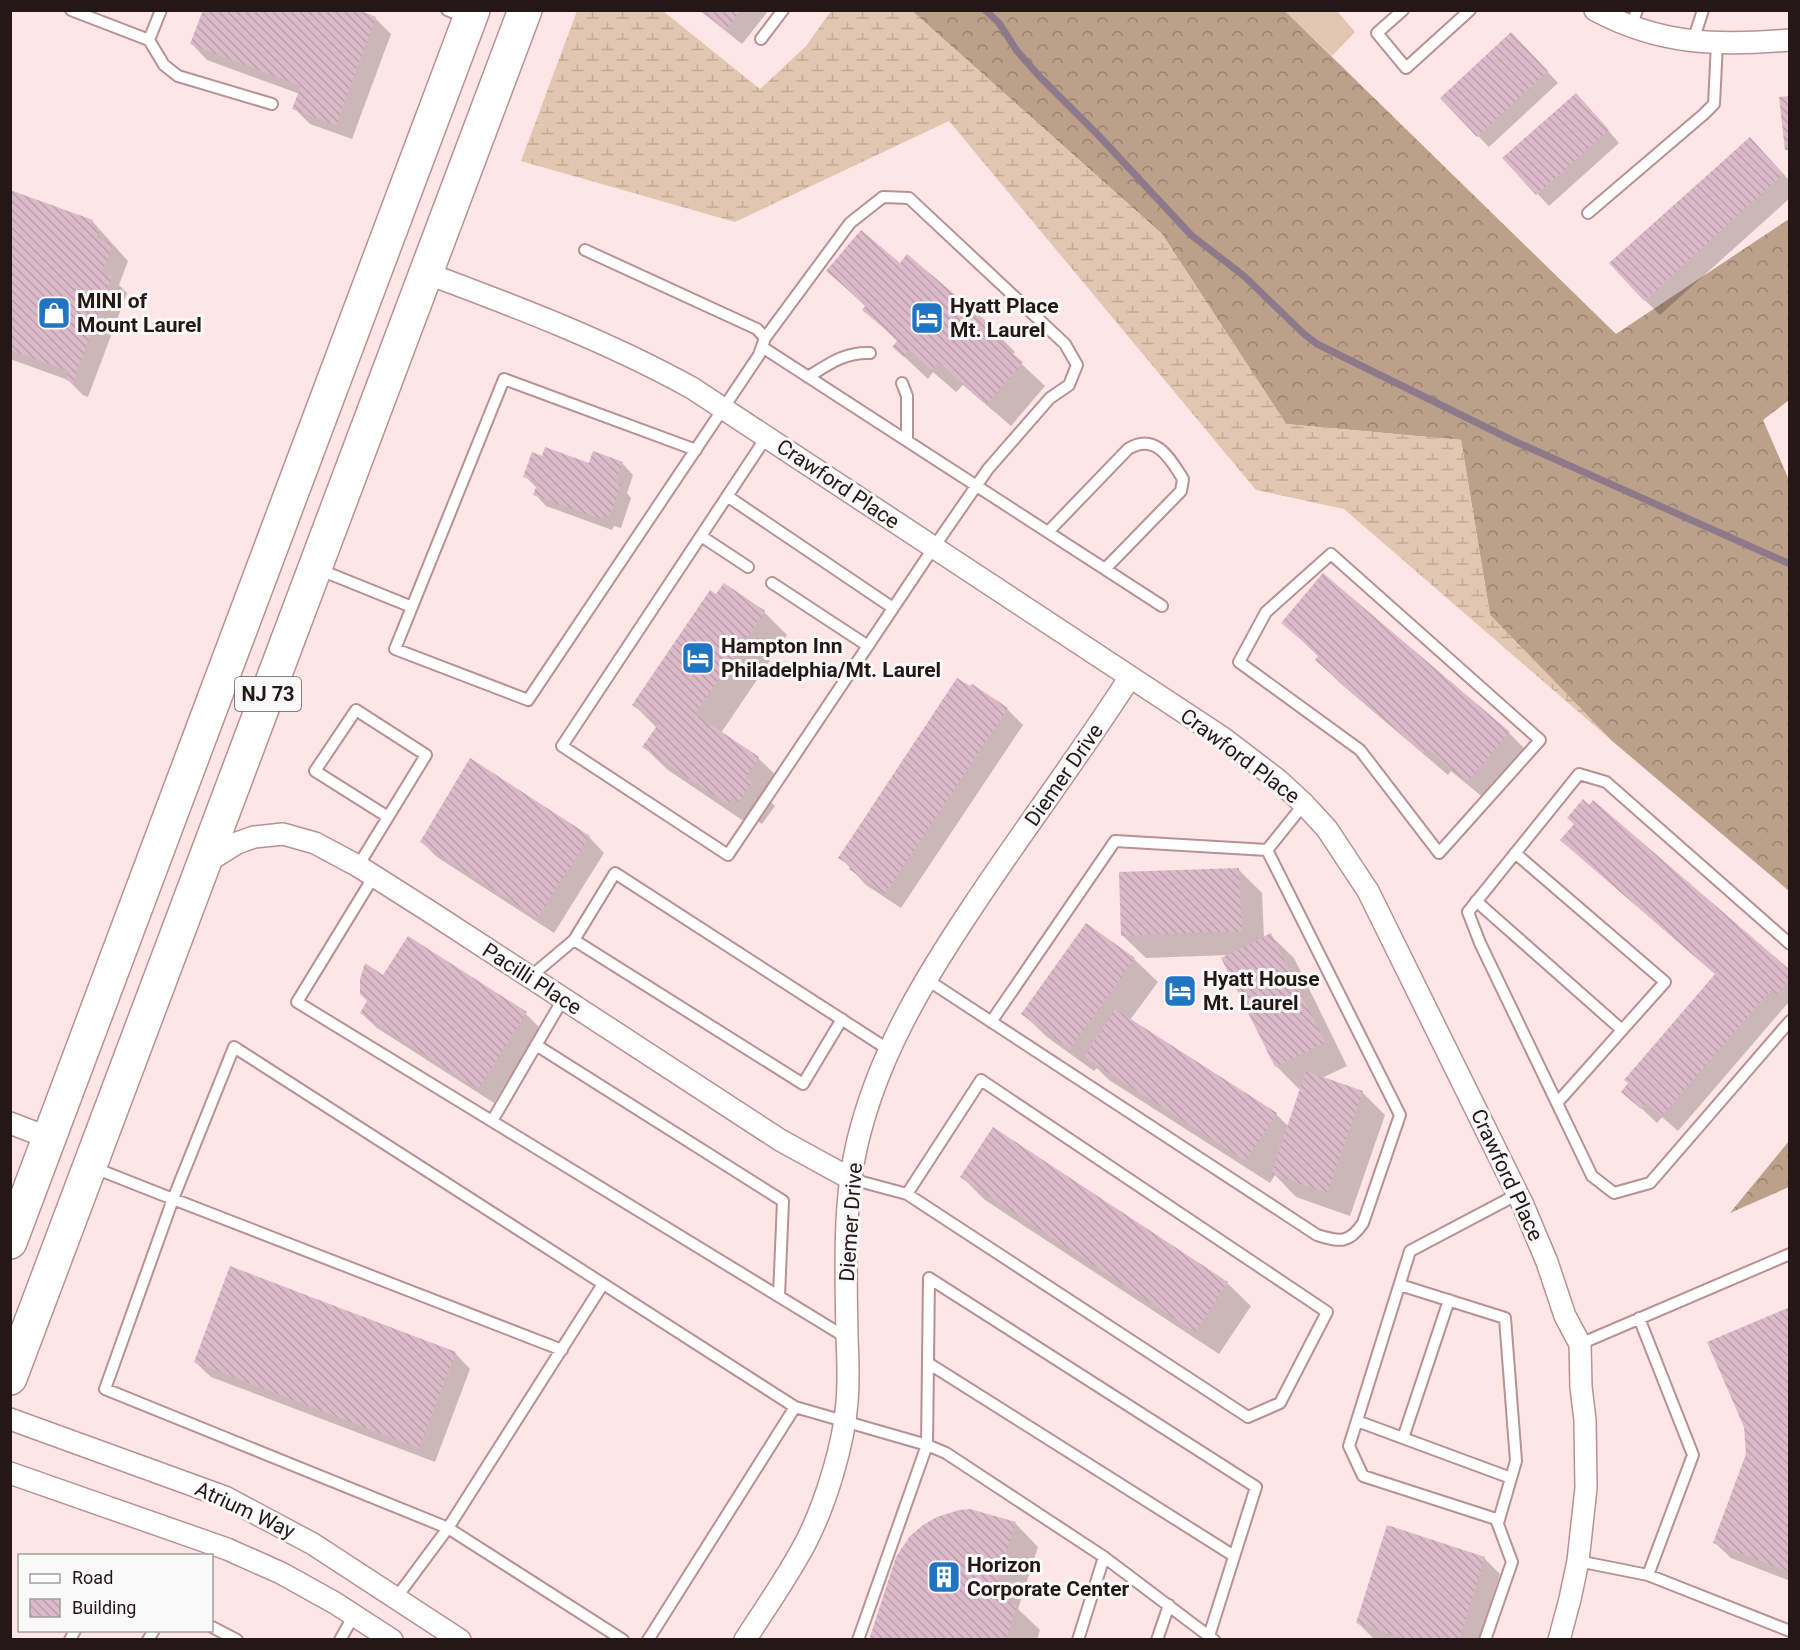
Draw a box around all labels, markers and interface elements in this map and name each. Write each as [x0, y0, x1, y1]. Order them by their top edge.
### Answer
place label: MINI of Mount Laurel [77, 289, 202, 337]
place label: Hyatt Place Mt. Laurel [950, 294, 1059, 342]
shop icon: MINI of Mount Laurel [36, 295, 72, 331]
hotel icon: Hyatt Place Mt. Laurel [909, 300, 945, 336]
street label: Crawford Place [772, 434, 904, 534]
place label: Hampton Inn Philadelphia/Mt. Laurel [721, 634, 941, 682]
hotel icon: Hampton Inn Philadelphia/Mt. Laurel [680, 640, 716, 676]
road number: NJ 73 [235, 677, 301, 711]
street label: Crawford Place [1176, 703, 1304, 809]
street label: Diemer Drive [1020, 719, 1108, 831]
street label: Pacilli Place [478, 938, 586, 1020]
place label: Hyatt House Mt. Laurel [1203, 967, 1319, 1015]
hotel icon: Hyatt House Mt. Laurel [1162, 973, 1198, 1009]
street label: Crawford Place [1466, 1105, 1548, 1245]
street label: Diemer Drive [835, 1162, 867, 1282]
street label: Atrium Way [191, 1476, 299, 1544]
place label: Horizon Corporate Center [967, 1553, 1130, 1601]
legend [18, 1554, 213, 1632]
building icon: Horizon Corporate Center [926, 1559, 962, 1595]
text: Road [72, 1567, 113, 1588]
text: Building [72, 1597, 136, 1618]

